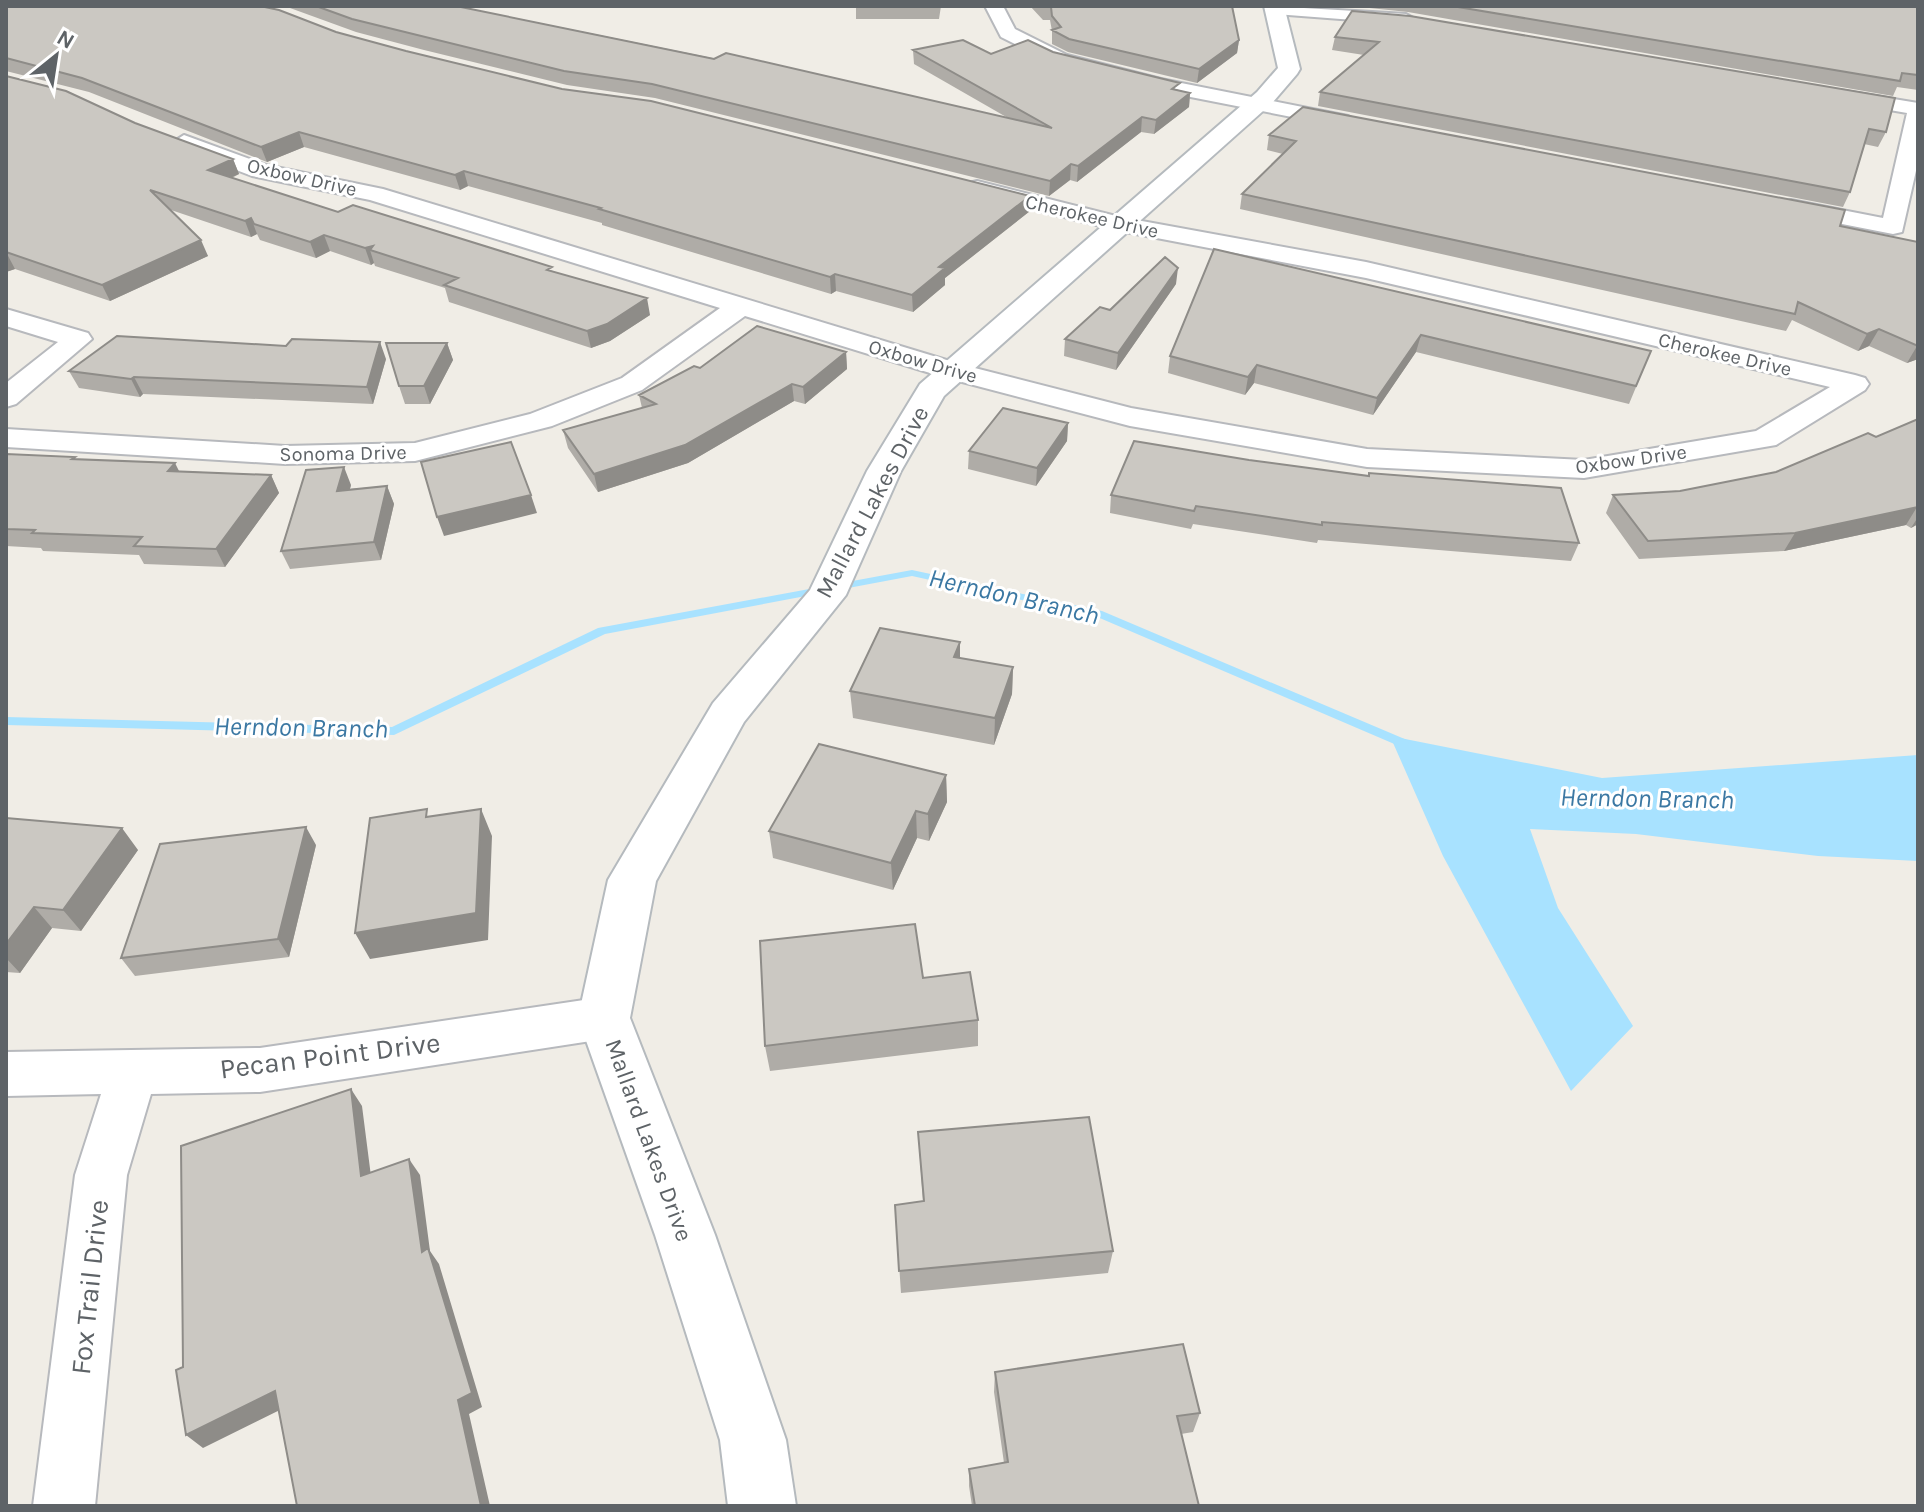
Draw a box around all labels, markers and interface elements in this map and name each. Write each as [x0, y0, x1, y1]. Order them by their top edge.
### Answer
north arrow [16, 16, 96, 96]
text: N [52, 24, 79, 55]
street label: Oxbow Drive [245, 154, 359, 201]
street label: Cherokee Drive [1023, 190, 1161, 243]
street label: Cherokee Drive [1656, 328, 1794, 381]
street label: Oxbow Drive [866, 335, 980, 388]
street label: Mallard Lakes Drive [810, 401, 934, 603]
street label: Oxbow Drive [1574, 440, 1688, 479]
street label: Sonoma Drive [279, 441, 407, 466]
water label: Herndon Branch [926, 562, 1102, 631]
water label: Herndon Branch [214, 710, 388, 745]
water label: Herndon Branch [1560, 781, 1734, 816]
street label: Pecan Point Drive [218, 1026, 442, 1085]
street label: Mallard Lakes Drive [599, 1035, 699, 1245]
street label: Fox Trail Drive [64, 1198, 115, 1376]

